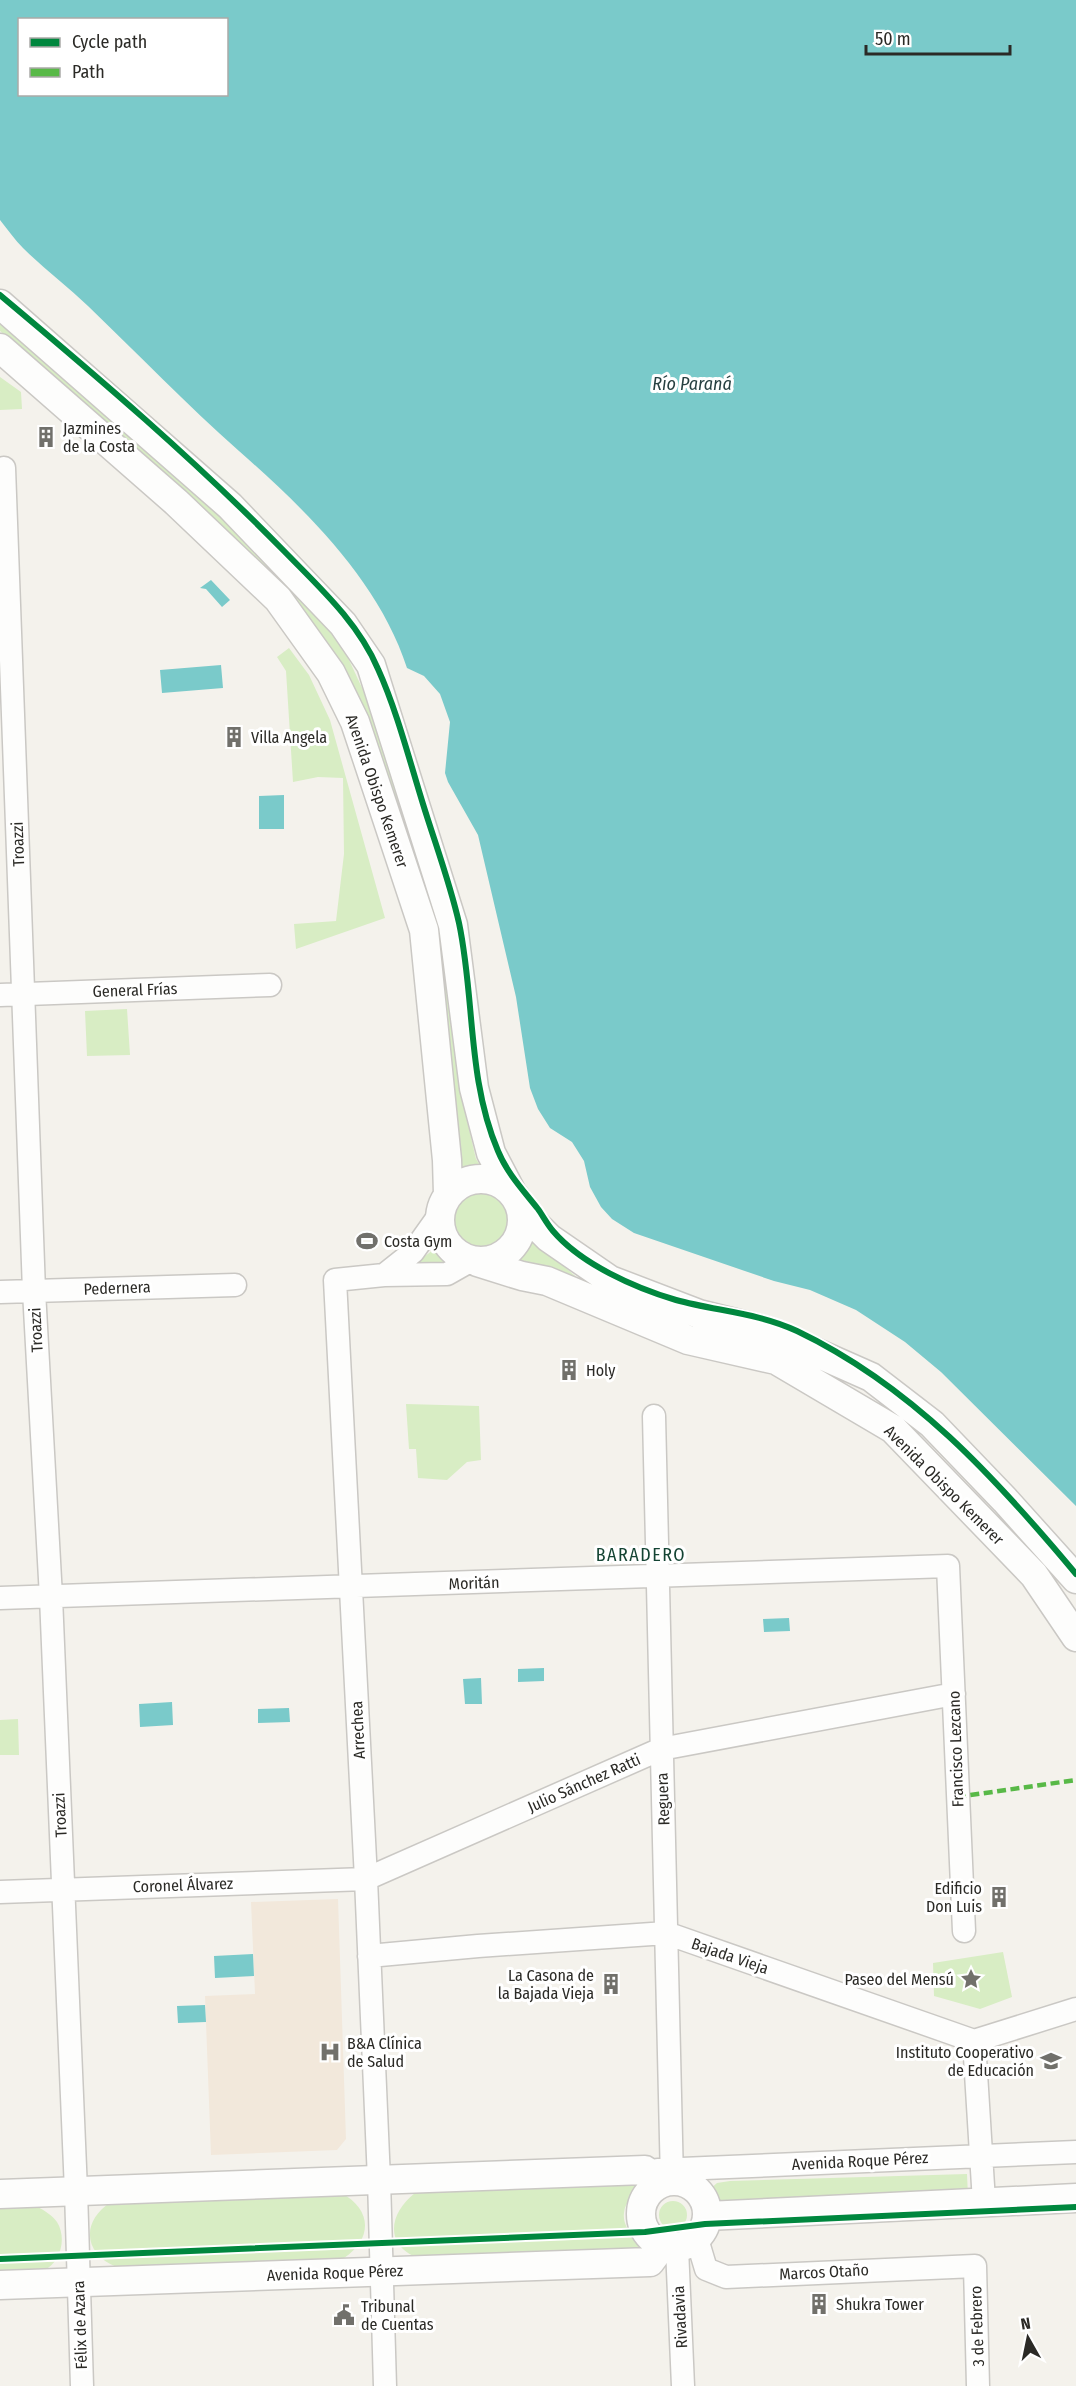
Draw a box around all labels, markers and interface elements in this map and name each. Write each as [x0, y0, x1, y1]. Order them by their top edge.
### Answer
legend [18, 18, 228, 96]
scale bar [866, 18, 1010, 56]
text: 50 m [875, 28, 911, 50]
text: Cycle path [72, 31, 147, 53]
text: Path [72, 61, 105, 83]
water label: Río Paraná [652, 373, 732, 395]
place label: Jazmines de la Costa [63, 419, 135, 456]
building icon: Jazmines de la Costa [34, 425, 58, 449]
street label: Avenida Obispo Kemerer [342, 712, 412, 871]
building icon: Villa Angela [222, 725, 246, 749]
place label: Villa Angela [251, 728, 327, 747]
street label: Troazzi [8, 821, 28, 867]
street label: General Frías [92, 979, 178, 1001]
sports icon: Costa Gym [355, 1229, 379, 1253]
place label: Costa Gym [384, 1232, 452, 1251]
street label: Pedernera [83, 1277, 151, 1299]
street label: Troazzi [25, 1307, 47, 1353]
building icon: Holy [557, 1358, 581, 1382]
place label: Holy [586, 1361, 616, 1380]
street label: Avenida Obispo Kemerer [880, 1421, 1008, 1549]
district label: BARADERO [596, 1544, 686, 1566]
street label: Moritán [448, 1573, 500, 1593]
street label: Francisco Lezcano [944, 1691, 968, 1807]
street label: Arrechea [347, 1700, 369, 1759]
street label: Julio Sánchez Ratti [525, 1750, 643, 1816]
street label: Reguera [653, 1772, 673, 1826]
street label: Troazzi [49, 1792, 71, 1838]
street label: Coronel Álvarez [132, 1874, 234, 1896]
place label: Edificio Don Luis [926, 1879, 982, 1916]
building icon: Edificio Don Luis [987, 1885, 1011, 1909]
street label: Bajada Vieja [689, 1934, 771, 1978]
place label: La Casona de la Bajada Vieja [498, 1966, 594, 2003]
place icon: Paseo del Mensú [959, 1967, 983, 1991]
place label: Paseo del Mensú [844, 1970, 954, 1989]
building icon: La Casona de la Bajada Vieja [599, 1972, 623, 1996]
place label: B&A Clínica de Salud [347, 2034, 422, 2071]
hospital icon: B&A Clínica de Salud [318, 2040, 342, 2064]
place label: Instituto Cooperativo de Educación [896, 2043, 1034, 2080]
school or university icon: Instituto Cooperativo de Educación [1039, 2049, 1063, 2073]
street label: Avenida Roque Pérez [791, 2148, 929, 2174]
street label: Marcos Otaño [779, 2260, 869, 2284]
street label: Avenida Roque Pérez [266, 2261, 404, 2285]
street label: Félix de Azara [69, 2280, 91, 2370]
street label: Rivadavia [669, 2285, 691, 2349]
street label: 3 de Febrero [966, 2285, 988, 2367]
building icon: Shukra Tower [807, 2292, 831, 2316]
place label: Shukra Tower [836, 2295, 924, 2314]
place label: Tribunal de Cuentas [361, 2297, 434, 2334]
public building icon: Tribunal de Cuentas [332, 2303, 356, 2327]
north arrow [998, 2308, 1058, 2368]
text: N [1020, 2314, 1032, 2334]

